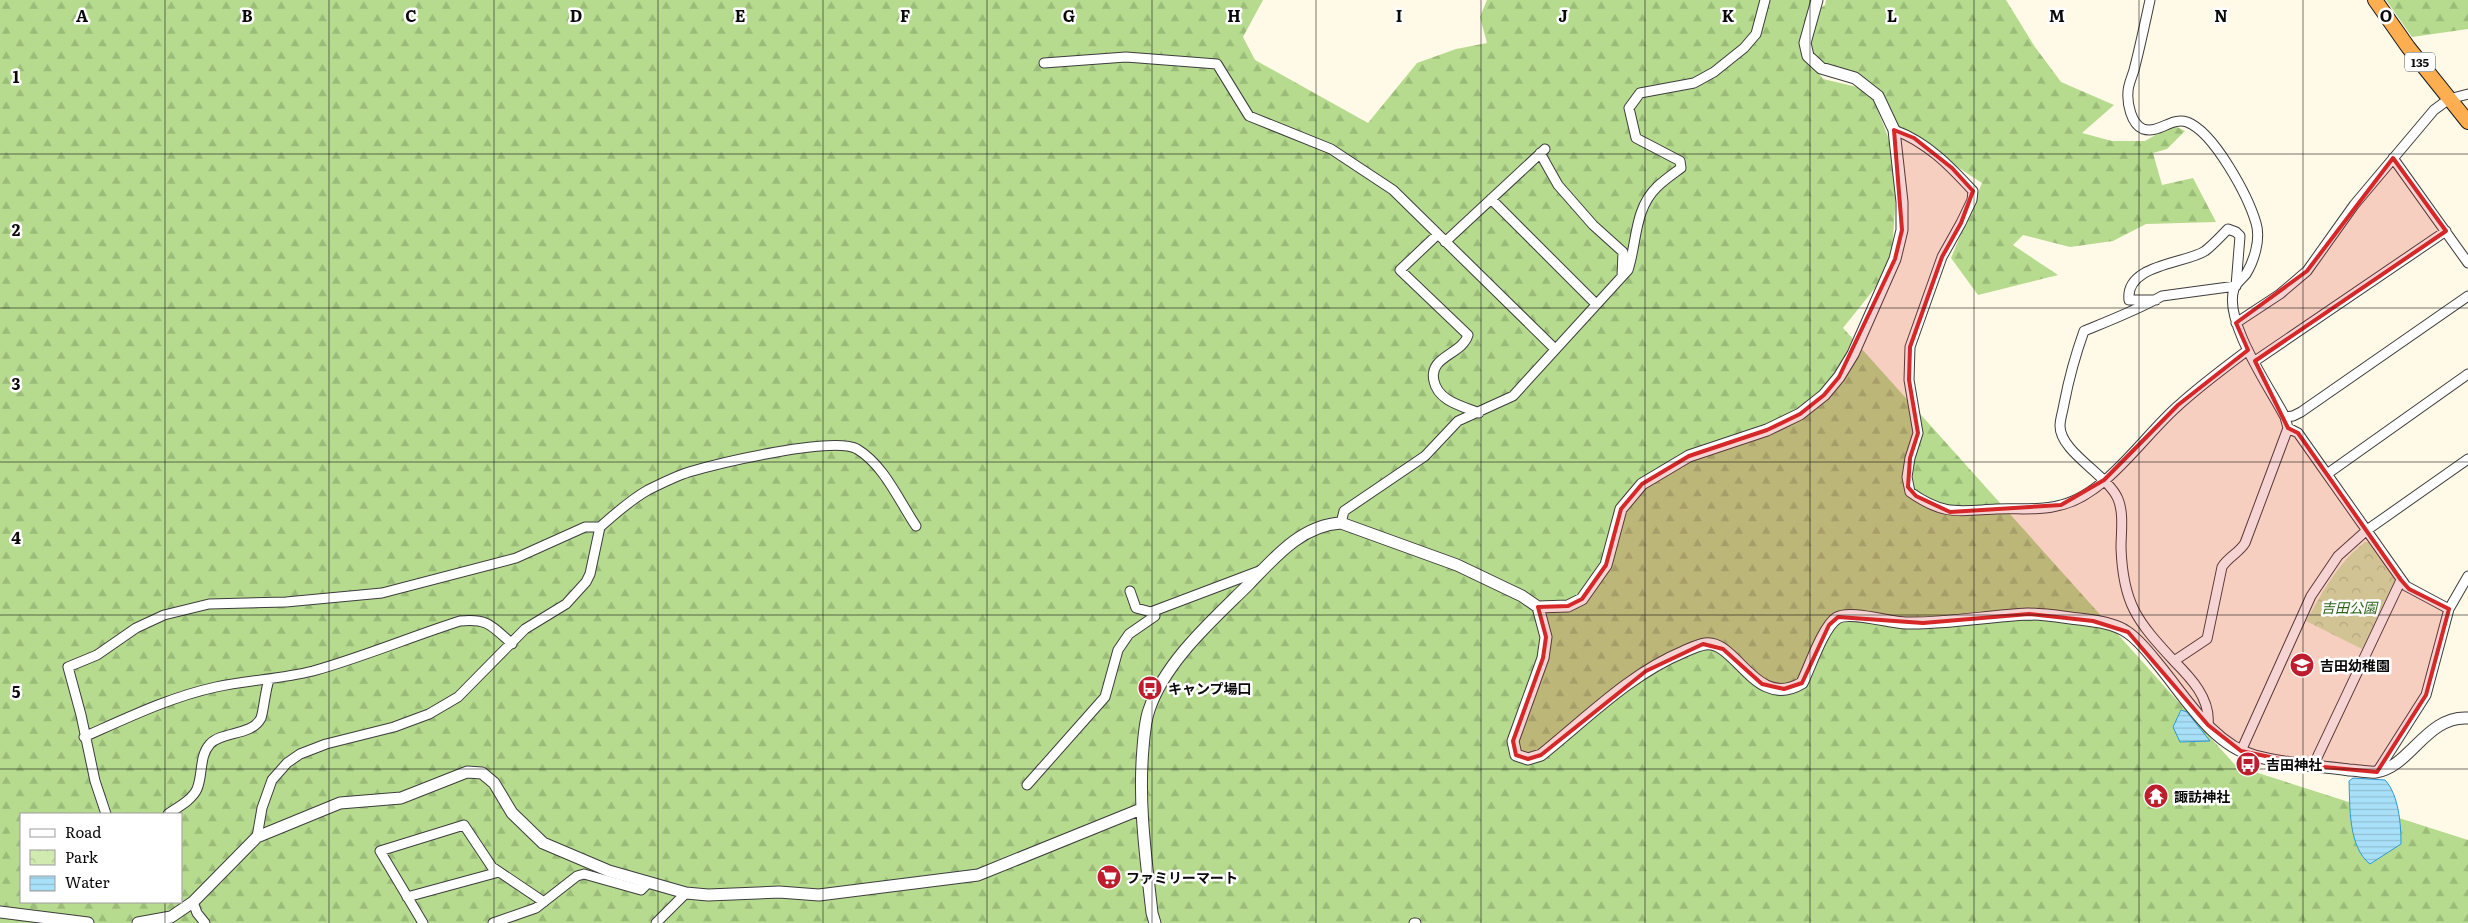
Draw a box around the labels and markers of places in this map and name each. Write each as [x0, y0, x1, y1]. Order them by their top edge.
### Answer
school or university icon: 吉田幼稚園 [2289, 652, 2315, 678]
place label: 吉田幼稚園 [2320, 655, 2390, 675]
bus stop icon: キャンプ場口 [1137, 675, 1163, 701]
place label: キャンプ場口 [1168, 678, 1252, 698]
bus stop icon: 吉田神社 [2235, 751, 2261, 777]
place label: 吉田神社 [2266, 754, 2322, 774]
temple icon: 諏訪神社 [2143, 783, 2169, 809]
place label: 諏訪神社 [2174, 786, 2230, 806]
supermarket icon: ファミリーマート [1096, 864, 1122, 890]
place label: ファミリーマート [1126, 867, 1238, 887]

